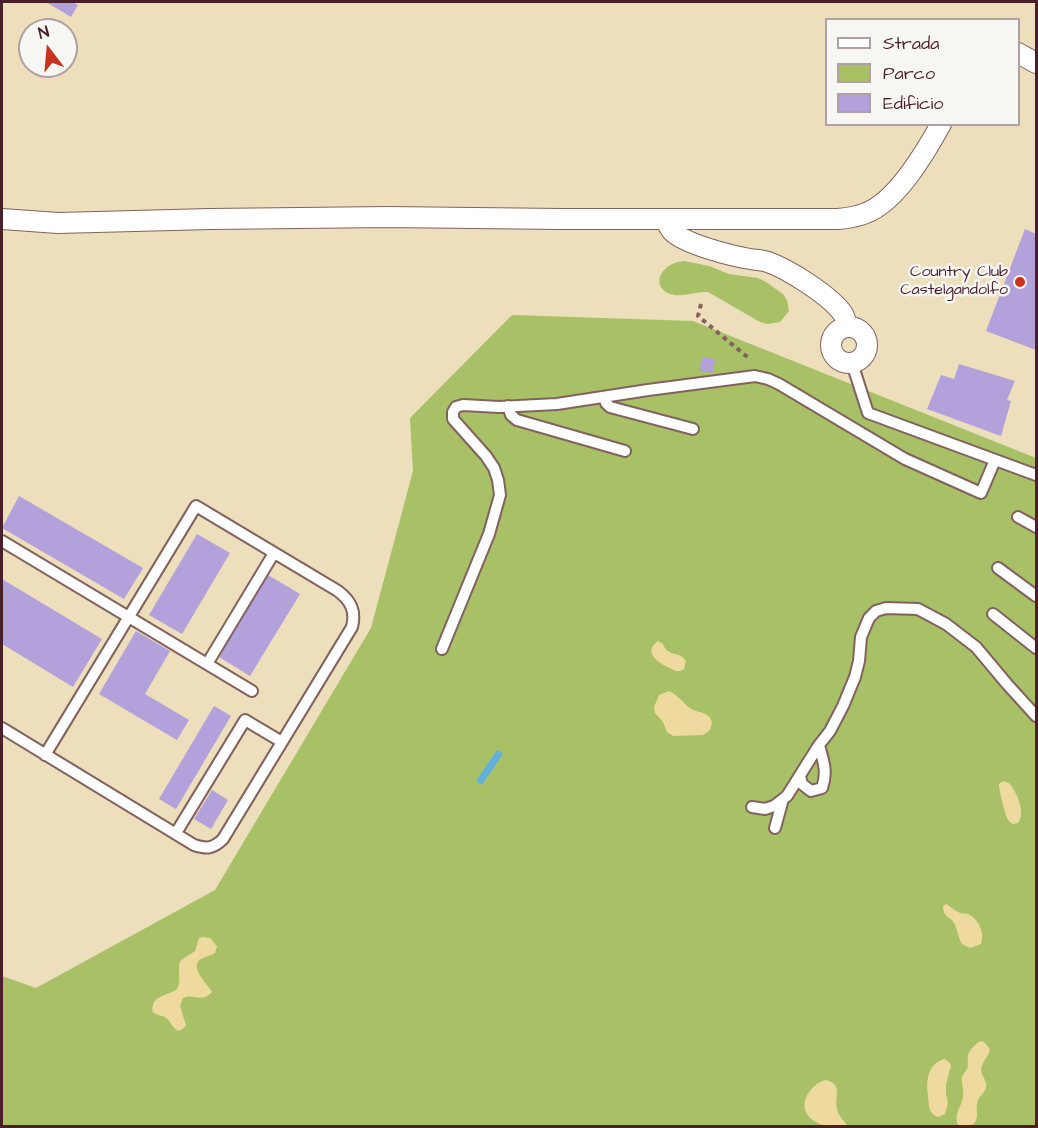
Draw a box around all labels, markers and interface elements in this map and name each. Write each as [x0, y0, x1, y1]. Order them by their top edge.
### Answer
north arrow [18, 18, 78, 78]
legend [825, 18, 1020, 126]
text: N [36, 21, 51, 45]
text: Strada [883, 31, 939, 56]
text: Parco [883, 61, 935, 86]
text: Edificio [883, 91, 943, 116]
place label: Country Club Castelgandolfo [900, 263, 1008, 301]
marker: Country Club Castelgandolfo [1013, 275, 1027, 289]

